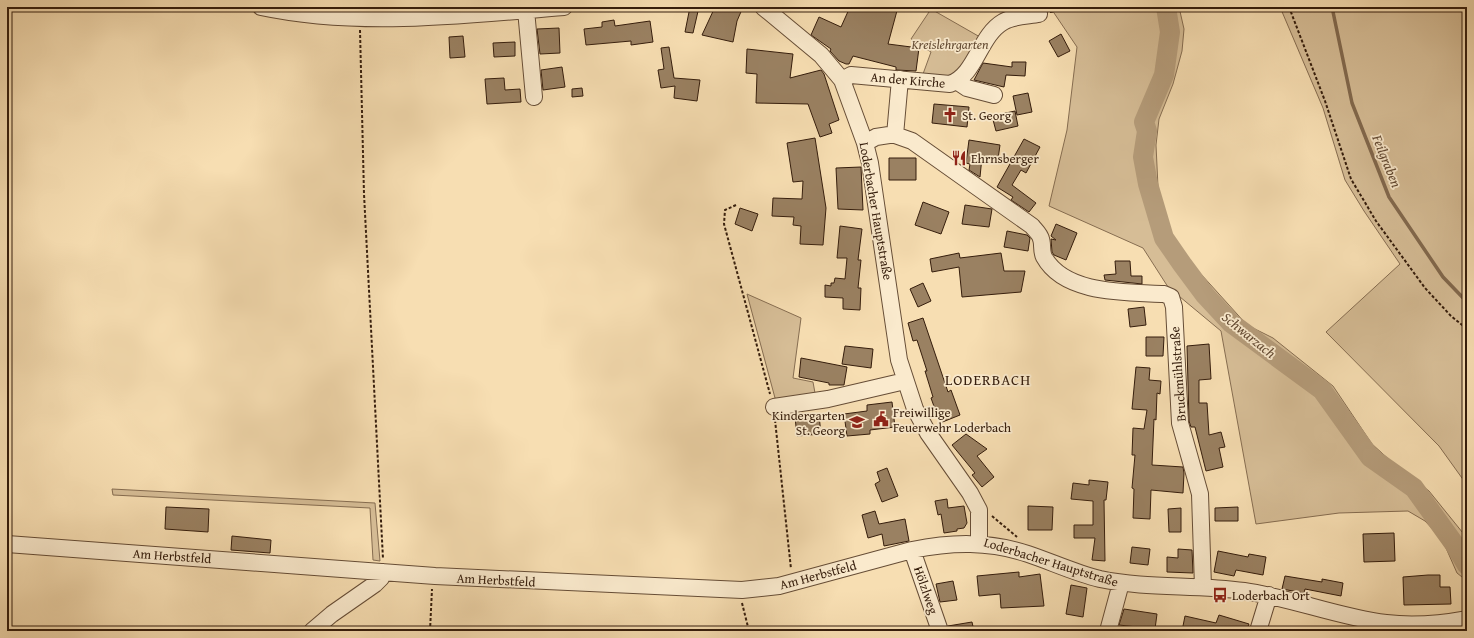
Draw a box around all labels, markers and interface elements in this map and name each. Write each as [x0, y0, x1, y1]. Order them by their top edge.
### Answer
park label: Kreislehrgarten [910, 35, 989, 54]
street label: An der Kirche [870, 67, 946, 93]
church icon: St. Georg [941, 106, 959, 124]
place label: St. Georg [962, 106, 1012, 125]
water label: Feilgraben [1367, 131, 1407, 190]
street label: Loderbacher Hauptstraße [855, 141, 897, 281]
restaurant icon: Ehrnsberger [950, 149, 968, 167]
place label: Ehrnsberger [971, 149, 1039, 168]
water label: Schwarzach [1218, 307, 1280, 363]
street label: Bruckmühlstraße [1165, 326, 1191, 422]
district label: LODERBACH [945, 369, 1031, 390]
place label: Freiwillige Feuerwehr Loderbach [893, 403, 1012, 437]
place label: Kindergarten St. Georg [772, 406, 846, 440]
public building icon: Freiwillige Feuerwehr Loderbach [872, 410, 890, 428]
school or university icon: Kindergarten St. Georg [848, 413, 866, 431]
street label: Loderbacher Hauptstraße [981, 532, 1121, 592]
street label: Am Herbstfeld [132, 544, 212, 568]
street label: Am Herbstfeld [777, 556, 859, 594]
street label: Hölzlweg [909, 563, 943, 617]
street label: Am Herbstfeld [456, 568, 536, 592]
bus stop icon: Loderbach Ort [1211, 586, 1229, 604]
place label: Loderbach Ort [1232, 586, 1310, 605]

